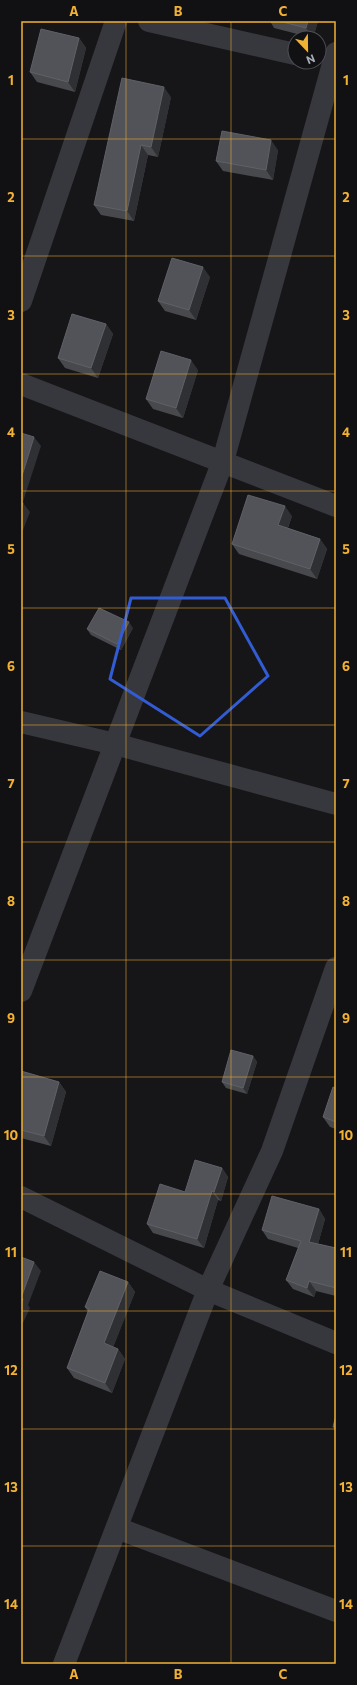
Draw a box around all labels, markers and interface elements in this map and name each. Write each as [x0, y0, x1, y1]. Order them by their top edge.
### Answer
text: A [69, 3, 79, 19]
text: B [174, 3, 183, 19]
text: C [279, 3, 288, 19]
north arrow [287, 30, 327, 70]
text: N [305, 52, 317, 67]
text: 1 [8, 72, 14, 88]
text: 1 [343, 72, 349, 88]
text: 2 [7, 189, 15, 205]
text: 2 [342, 189, 350, 205]
text: 3 [7, 307, 15, 323]
text: 3 [342, 307, 350, 323]
text: 4 [7, 424, 15, 440]
text: 4 [342, 424, 350, 440]
text: 5 [7, 541, 15, 557]
text: 5 [342, 541, 350, 557]
text: 6 [7, 658, 15, 674]
text: 6 [342, 658, 350, 674]
text: 7 [7, 775, 15, 791]
text: 7 [342, 775, 350, 791]
text: 8 [7, 893, 15, 909]
text: 8 [342, 893, 350, 909]
text: 9 [7, 1010, 15, 1026]
text: 9 [342, 1010, 350, 1026]
text: 10 [4, 1127, 19, 1143]
text: 10 [339, 1127, 354, 1143]
text: 11 [5, 1244, 17, 1260]
text: 11 [340, 1244, 352, 1260]
text: 12 [4, 1362, 18, 1378]
text: 12 [339, 1362, 353, 1378]
text: 13 [4, 1479, 18, 1495]
text: 13 [339, 1479, 353, 1495]
text: 14 [4, 1596, 18, 1612]
text: 14 [339, 1596, 353, 1612]
text: A [69, 1666, 79, 1682]
text: B [174, 1666, 183, 1682]
text: C [279, 1666, 288, 1682]

